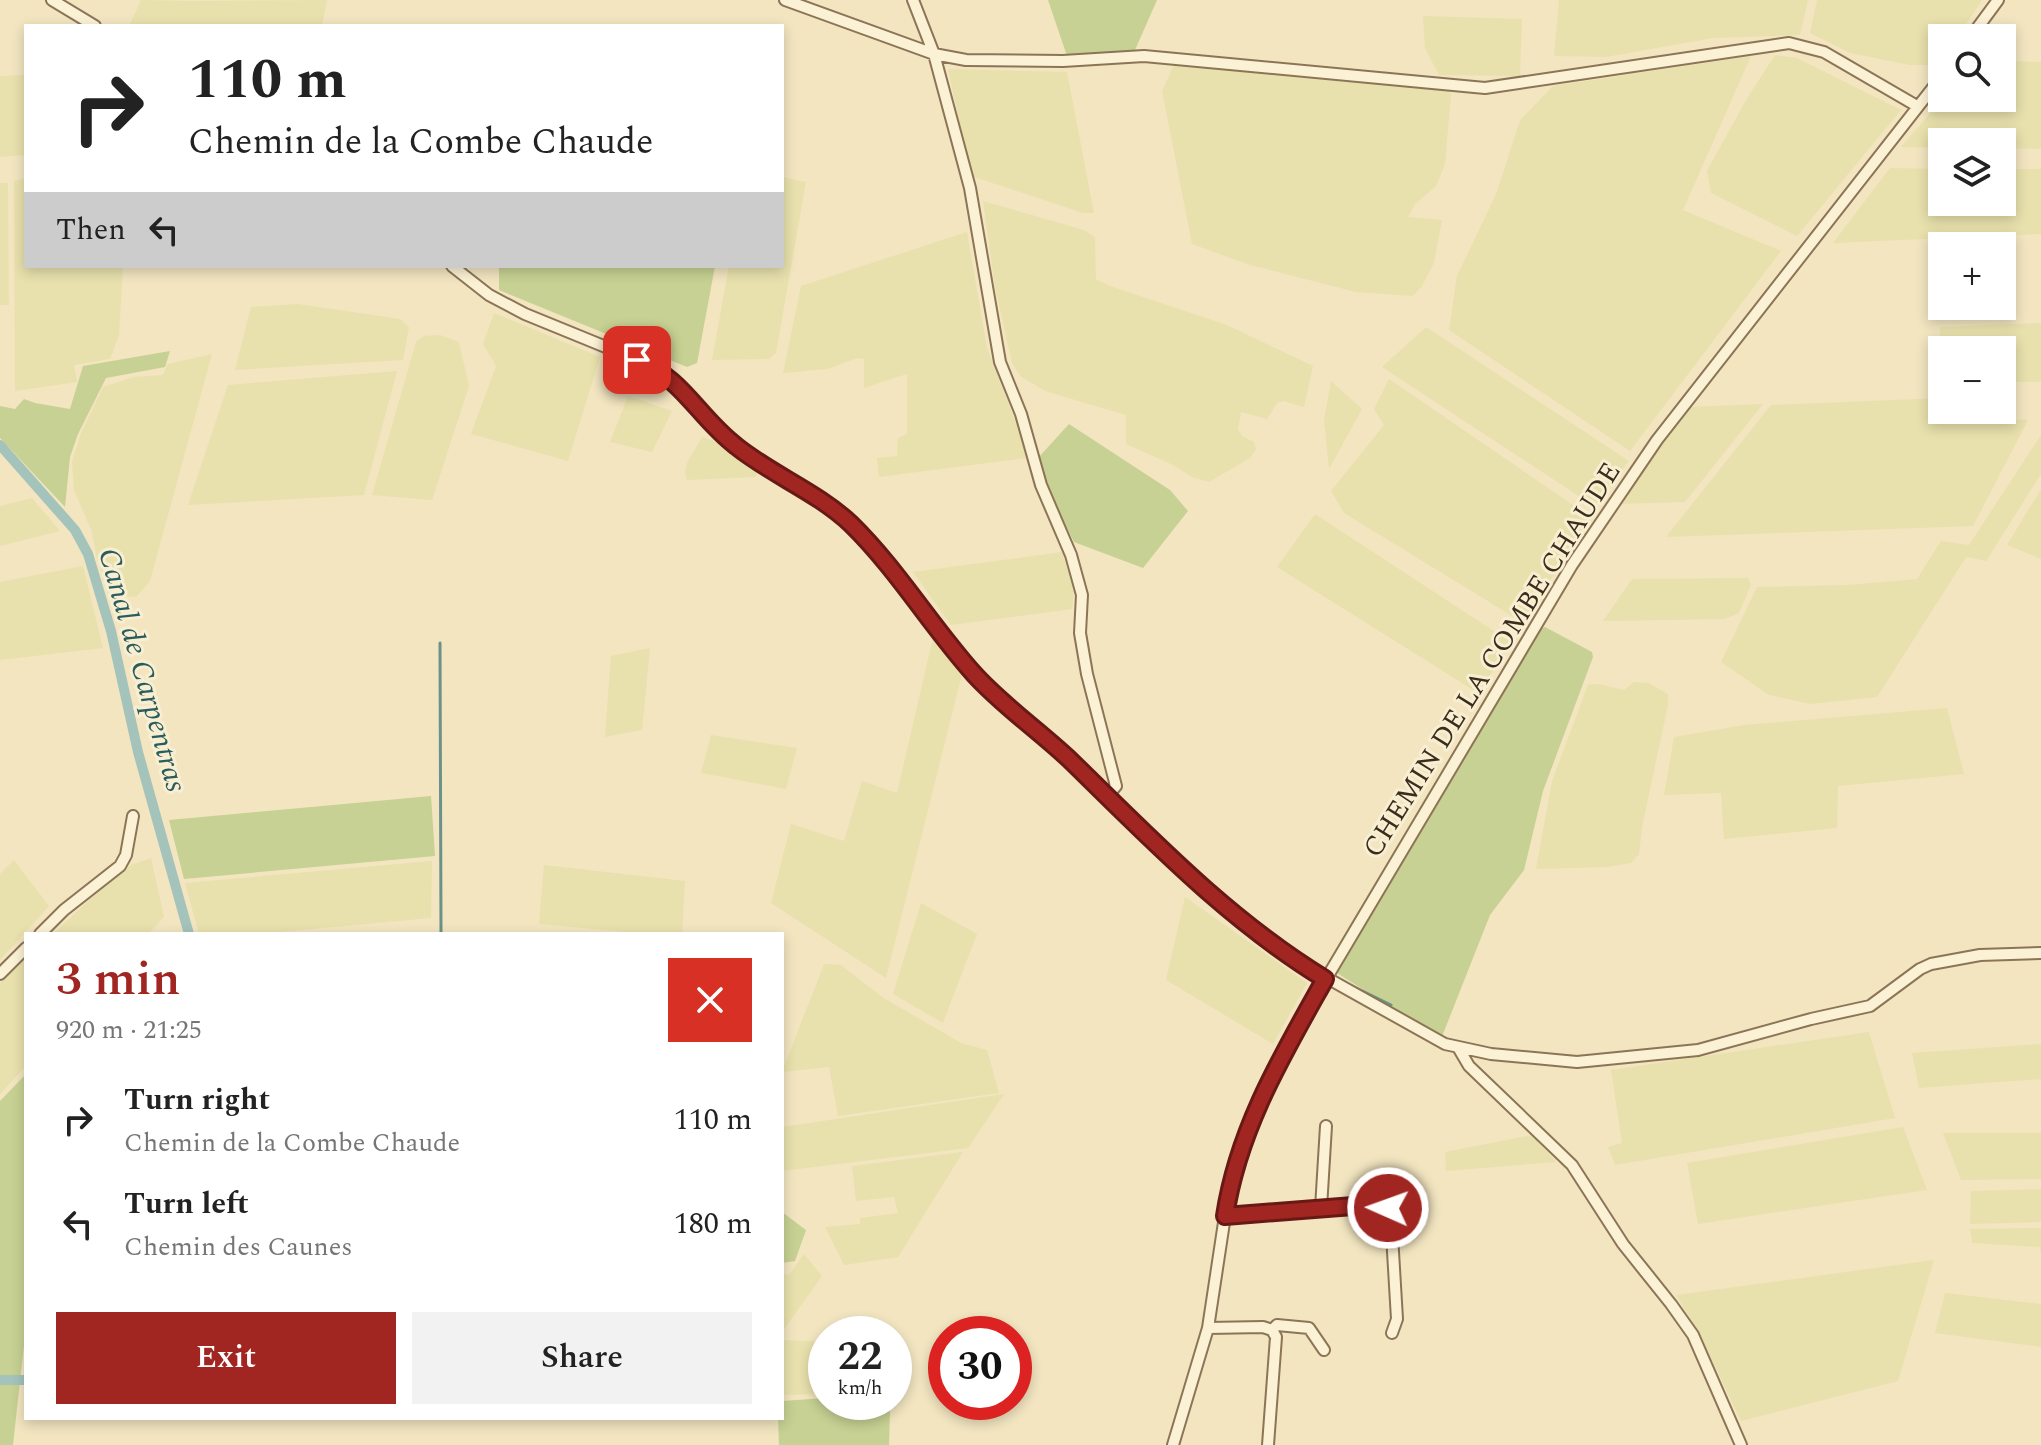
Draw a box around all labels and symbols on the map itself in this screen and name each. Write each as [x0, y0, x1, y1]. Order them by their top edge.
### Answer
pin [603, 326, 671, 394]
street label: CHEMIN DE LA COMBE CHAUDE [1352, 454, 1632, 866]
water label: Canal de Carpentras [85, 543, 199, 798]
position arrow [1346, 1166, 1430, 1250]
speed limit sign: 30 [928, 1316, 1032, 1420]

